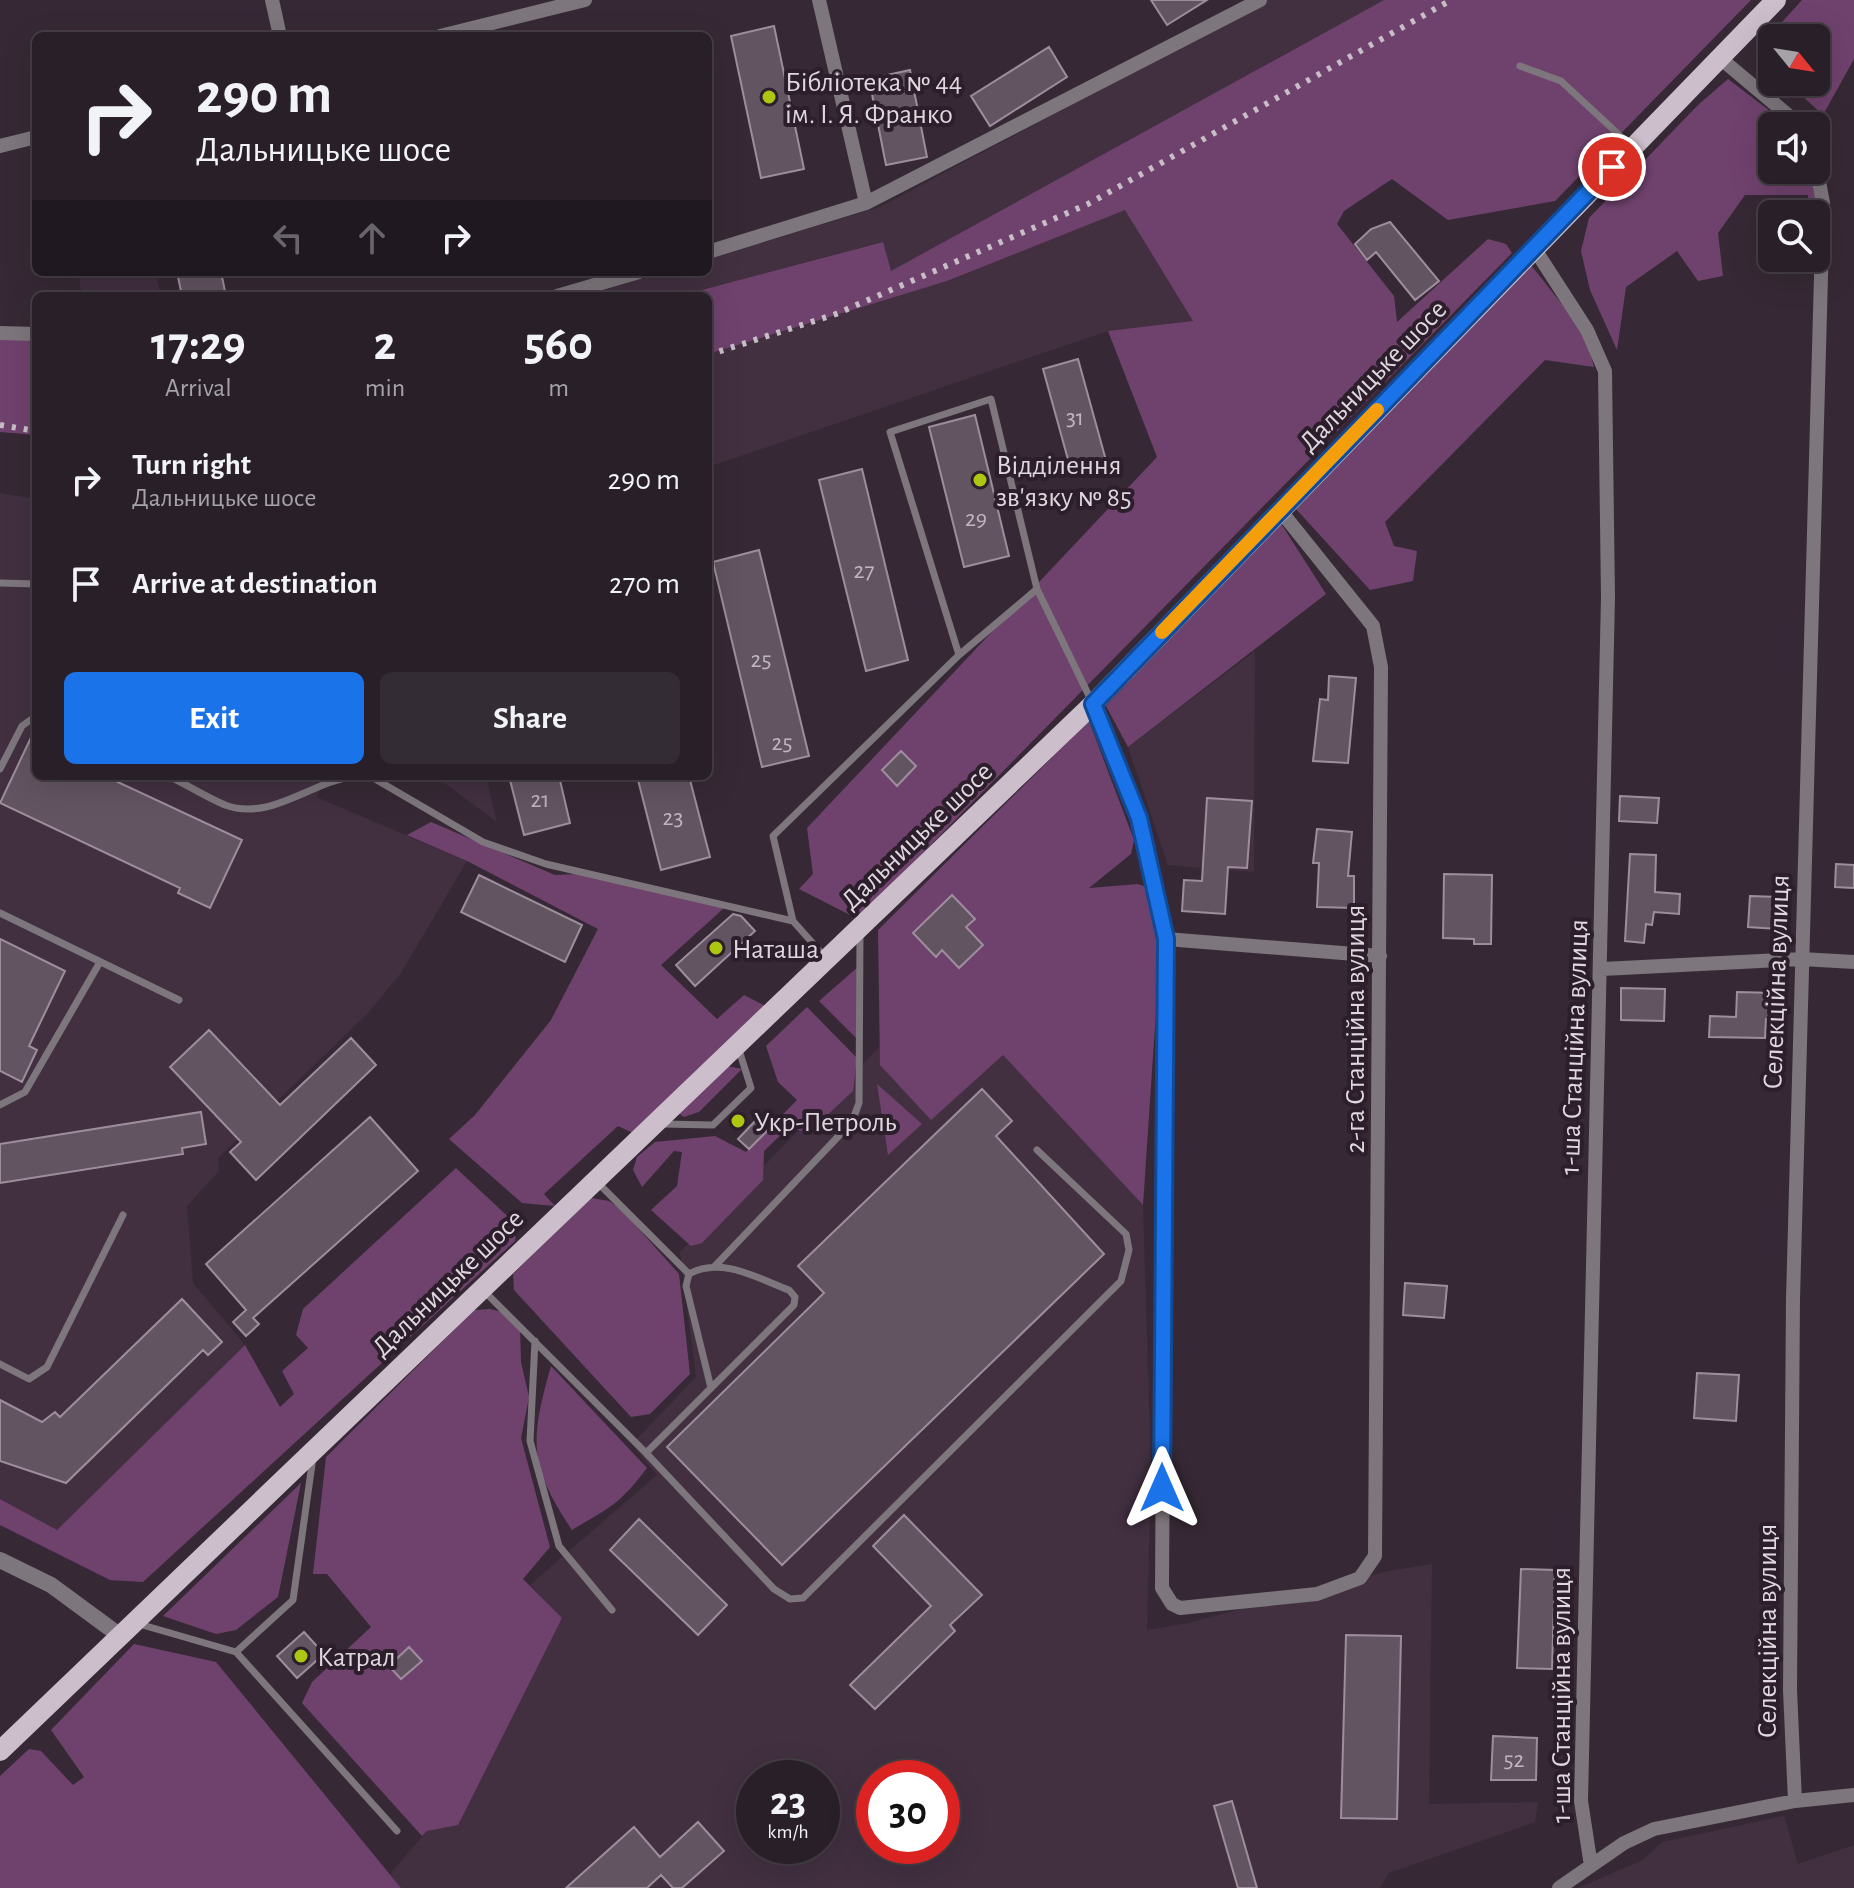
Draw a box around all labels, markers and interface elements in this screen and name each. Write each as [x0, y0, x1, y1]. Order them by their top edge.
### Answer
north arrow [1758, 24, 1830, 96]
map controls [1758, 24, 1830, 272]
icon: right [64, 64, 168, 168]
text: 290 m [196, 67, 332, 123]
place label: Бібліотека № 44 ім. І. Я. Франко [785, 69, 962, 129]
marker: Бібліотека № 44 ім. І. Я. Франко [760, 88, 778, 106]
button: sound [1758, 112, 1830, 184]
text: Дальницьке шосе [196, 132, 451, 168]
pin [1578, 133, 1646, 201]
icon: arrive [1590, 145, 1634, 189]
button: search [1758, 200, 1830, 272]
icon: left [266, 216, 310, 260]
icon: ahead [350, 216, 394, 260]
icon: right [434, 216, 478, 260]
street label: Дальницьке шосе [1294, 295, 1452, 458]
text: 17:29 [151, 321, 246, 369]
text: 2 [374, 321, 396, 369]
text: 560 [524, 321, 593, 369]
text: Arrival [165, 375, 232, 401]
text: min [365, 375, 405, 401]
text: m [548, 375, 569, 401]
house number: 31 [1066, 406, 1084, 430]
text: Turn right [132, 450, 251, 480]
place label: Відділення зв'язку № 85 [996, 452, 1132, 512]
icon: right [64, 458, 108, 502]
text: 290 m [607, 465, 680, 495]
marker: Відділення зв'язку № 85 [971, 471, 989, 489]
text: Дальницьке шосе [132, 485, 316, 511]
house number: 29 [965, 507, 987, 531]
house number: 27 [854, 559, 874, 583]
icon: arrive [64, 562, 108, 606]
text: Arrive at destination [132, 569, 378, 599]
text: 270 m [609, 569, 680, 599]
house number: 25 [751, 648, 771, 672]
button: Exit [64, 672, 364, 764]
button: Share [380, 672, 680, 764]
house number: 25 [772, 731, 792, 755]
street label: Дальницьке шосе [836, 757, 999, 915]
house number: 21 [530, 788, 550, 812]
house number: 23 [663, 806, 683, 830]
street label: Селекційна вулиця [1759, 874, 1795, 1090]
street label: 2-га Станційна вулиця [1342, 905, 1370, 1153]
street label: 1-ша Станційна вулиця [1557, 919, 1593, 1175]
place label: Наташа [732, 936, 819, 964]
marker: Наташа [707, 939, 725, 957]
place label: Укр-Петроль [754, 1109, 897, 1137]
marker: Укр-Петроль [729, 1112, 747, 1130]
street label: Дальницьке шосе [367, 1204, 530, 1362]
position arrow [1120, 1446, 1204, 1530]
street label: Селекційна вулиця [1754, 1524, 1782, 1738]
street label: 1-ша Станційна вулиця [1548, 1567, 1576, 1823]
place label: Катрал [317, 1644, 396, 1672]
marker: Катрал [292, 1647, 310, 1665]
house number: 52 [1504, 1748, 1525, 1772]
speed limit sign: 30 [856, 1760, 960, 1864]
text: 23 [770, 1782, 806, 1822]
text: km/h [767, 1822, 809, 1842]

